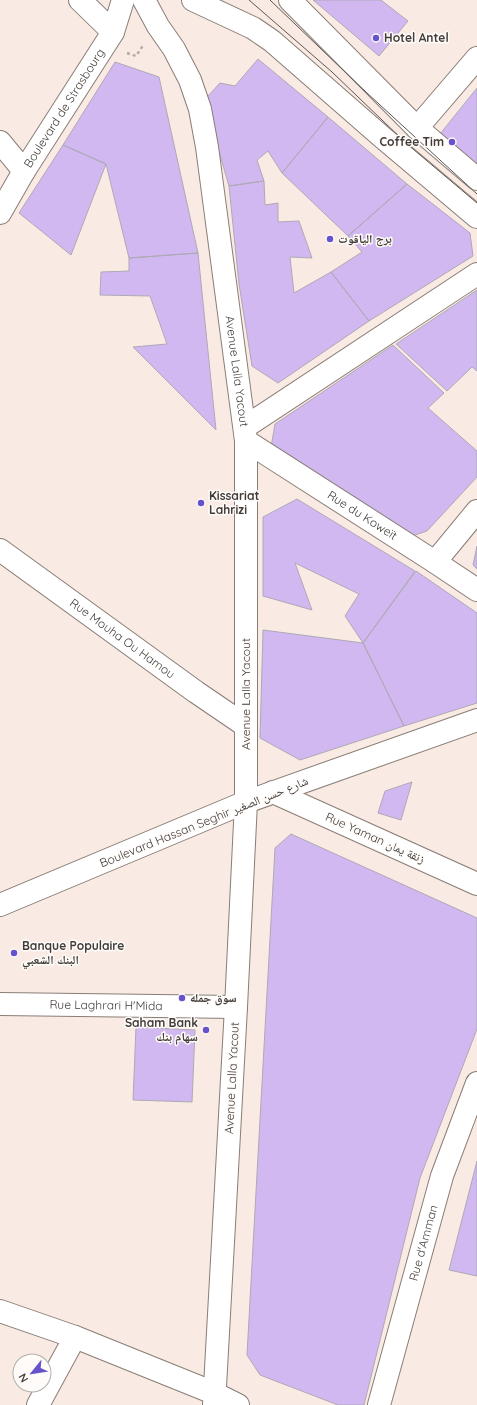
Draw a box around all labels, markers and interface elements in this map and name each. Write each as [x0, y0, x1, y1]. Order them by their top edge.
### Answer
place label: Hotel Antel [384, 30, 449, 45]
marker: Hotel Antel [371, 33, 381, 43]
street label: Boulevard de Strasbourg [20, 45, 108, 170]
place label: Coffee Tim [380, 134, 444, 149]
marker: Coffee Tim [447, 137, 457, 147]
place label: برج الياقوت [338, 231, 392, 247]
marker: برج الياقوت [325, 234, 335, 244]
street label: Avenue Lalla Yacout [222, 315, 252, 428]
street label: Rue du Koweït [325, 487, 400, 543]
place label: Kissariat Lahrizi [209, 488, 259, 517]
marker: Kissariat Lahrizi [196, 498, 206, 508]
street label: Rue Mouha Ou Hamou [67, 595, 178, 681]
street label: Avenue Lalla Yacout [238, 638, 253, 750]
street label: Boulevard Hassan Seghir شارع حسن الصغير [97, 773, 311, 871]
street label: Rue Yaman زنقة يمان [323, 809, 428, 867]
place label: Banque Populaire البنك الشعبي [22, 938, 124, 970]
marker: Banque Populaire البنك الشعبي [9, 948, 19, 958]
place label: سوق جمله [190, 990, 237, 1006]
marker: سوق جمله [177, 993, 187, 1003]
street label: Rue Laghrari H'Mida [49, 997, 163, 1013]
place label: Saham Bank سهام بنك [125, 1015, 198, 1045]
street label: Avenue Lalla Yacout [221, 1022, 242, 1134]
marker: Saham Bank سهام بنك [201, 1025, 211, 1035]
street label: Rue d'Amman [405, 1203, 441, 1283]
north arrow [12, 1353, 52, 1393]
text: N [15, 1371, 31, 1385]

